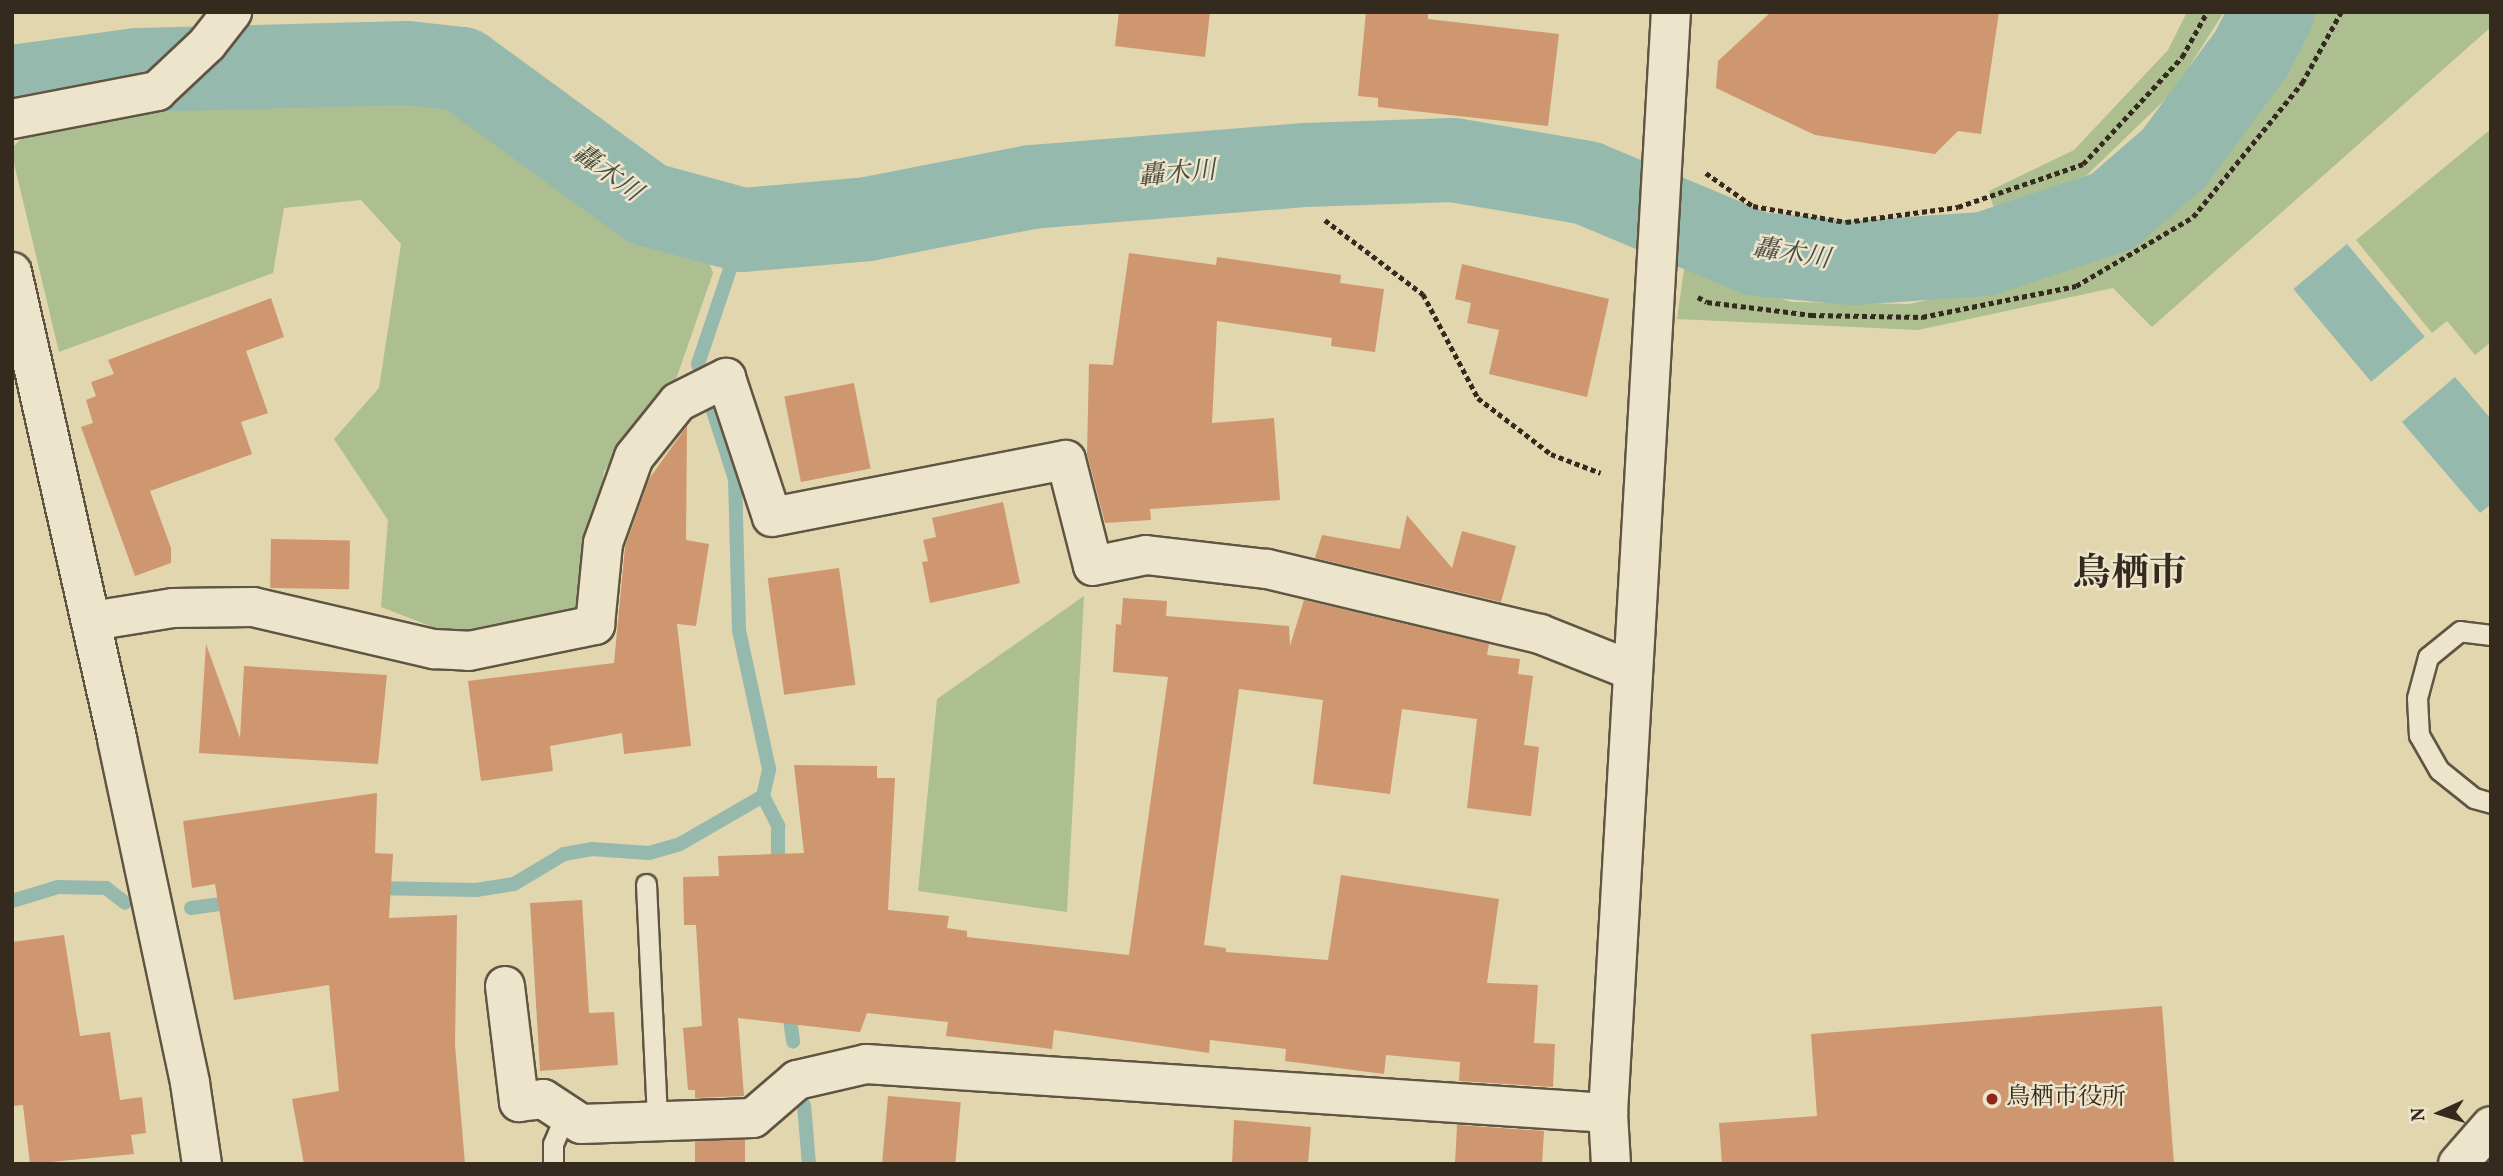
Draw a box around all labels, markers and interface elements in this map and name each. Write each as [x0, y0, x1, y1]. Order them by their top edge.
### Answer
water label: 轟木川 [565, 138, 647, 210]
water label: 轟木川 [1137, 156, 1217, 194]
water label: 轟木川 [1750, 233, 1832, 277]
district label: 鳥栖市 [2073, 553, 2187, 599]
north arrow [2405, 1078, 2475, 1148]
place label: 鳥栖市役所 [2006, 1085, 2126, 1113]
marker: 鳥栖市役所 [1984, 1091, 2000, 1107]
text: N [2406, 1107, 2433, 1122]

